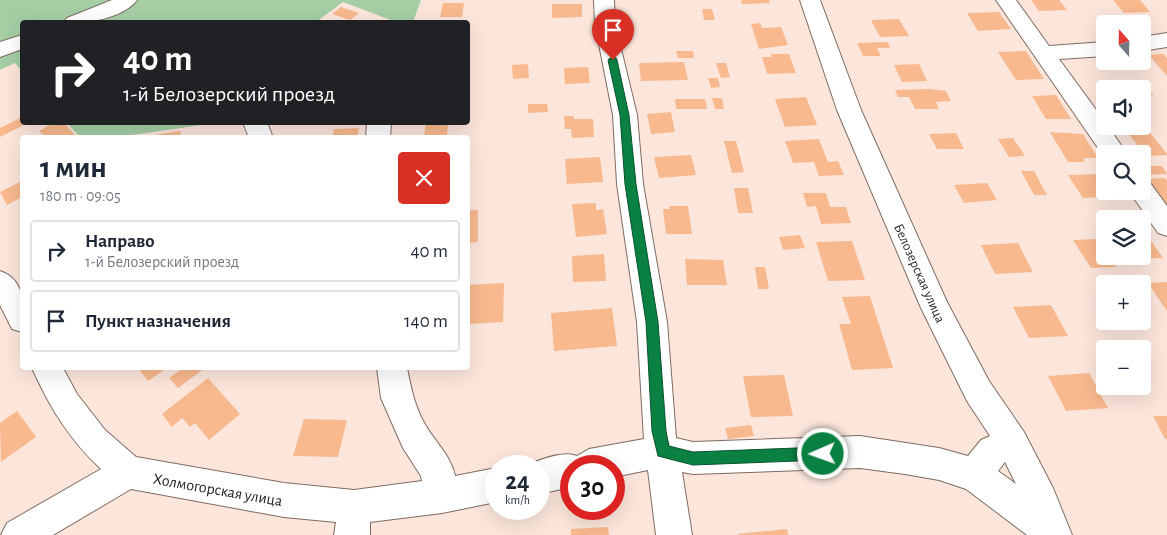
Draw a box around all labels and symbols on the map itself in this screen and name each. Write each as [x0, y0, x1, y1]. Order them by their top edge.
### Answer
pin [592, 9, 634, 60]
north arrow [1096, 15, 1151, 70]
street label: Белозерская улица [891, 222, 947, 326]
position arrow [796, 427, 848, 479]
speed limit sign: 30 [560, 455, 625, 520]
street label: Холмогорская улица [152, 471, 284, 510]

